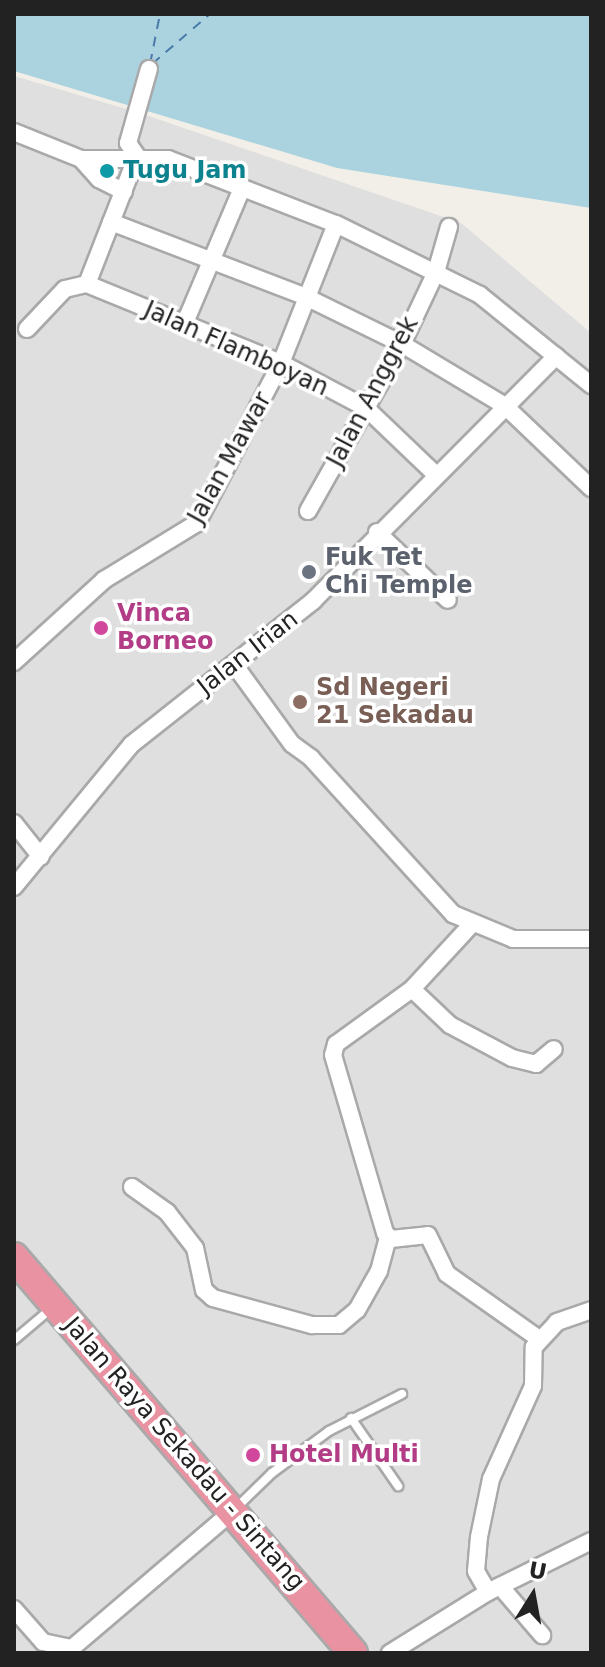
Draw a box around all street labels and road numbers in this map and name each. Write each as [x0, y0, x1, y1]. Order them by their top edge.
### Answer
street label: Jalan Flamboyan [139, 295, 333, 403]
street label: Jalan Anggrek [321, 312, 425, 472]
street label: Jalan Mawar [182, 387, 278, 529]
street label: Jalan Irian [192, 605, 304, 701]
street label: Jalan Raya Sekadau - Sintang [58, 1312, 310, 1596]

